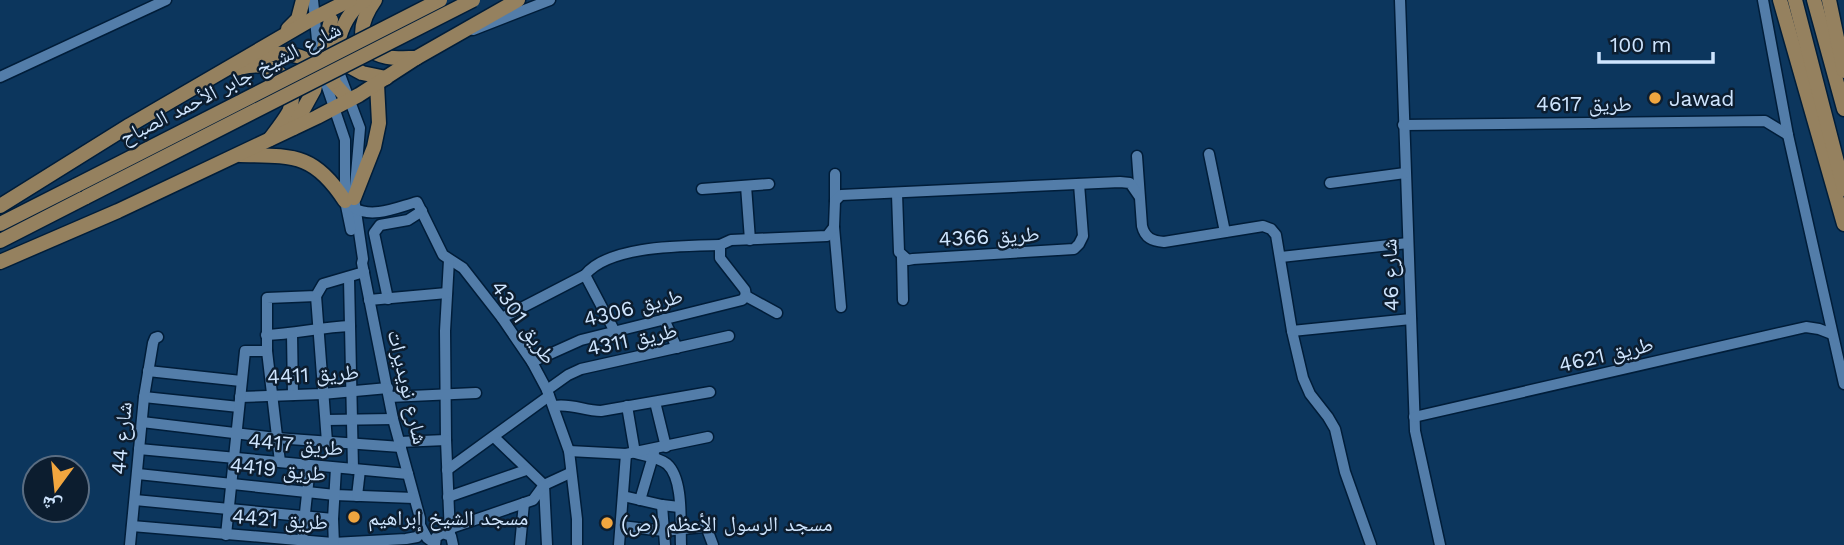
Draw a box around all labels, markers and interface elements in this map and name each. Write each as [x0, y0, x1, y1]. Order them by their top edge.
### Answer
street label: شارع الشيخ جابر الأحمد الصباح [115, 16, 345, 151]
scale bar [1599, 21, 1713, 65]
text: 100 m [1610, 32, 1672, 57]
place label: Jawad [1669, 86, 1735, 111]
marker: Jawad [1647, 90, 1663, 106]
street label: طريق 4617 [1536, 91, 1632, 117]
street label: طريق 4366 [938, 221, 1040, 252]
street label: شارع 46 [1376, 238, 1405, 312]
street label: طريق 4301 [485, 275, 562, 369]
street label: طريق 4306 [581, 283, 685, 332]
street label: طريق 4311 [585, 317, 680, 362]
street label: شارع نويديرات [382, 327, 433, 447]
street label: طريق 4621 [1556, 331, 1656, 378]
street label: طريق 4411 [266, 359, 360, 390]
street label: شارع 44 [105, 401, 138, 475]
street label: طريق 4417 [247, 427, 345, 462]
street label: طريق 4419 [229, 452, 327, 487]
north arrow [21, 454, 91, 524]
text: ش [39, 491, 64, 519]
street label: طريق 4421 [231, 503, 329, 536]
place label: مسجد الشيخ إبراهيم [368, 505, 528, 532]
marker: مسجد الشيخ إبراهيم [346, 509, 362, 525]
place label: مسجد الرسول الأعظم (ص) [621, 511, 833, 538]
marker: مسجد الرسول الأعظم (ص) [599, 515, 615, 531]

